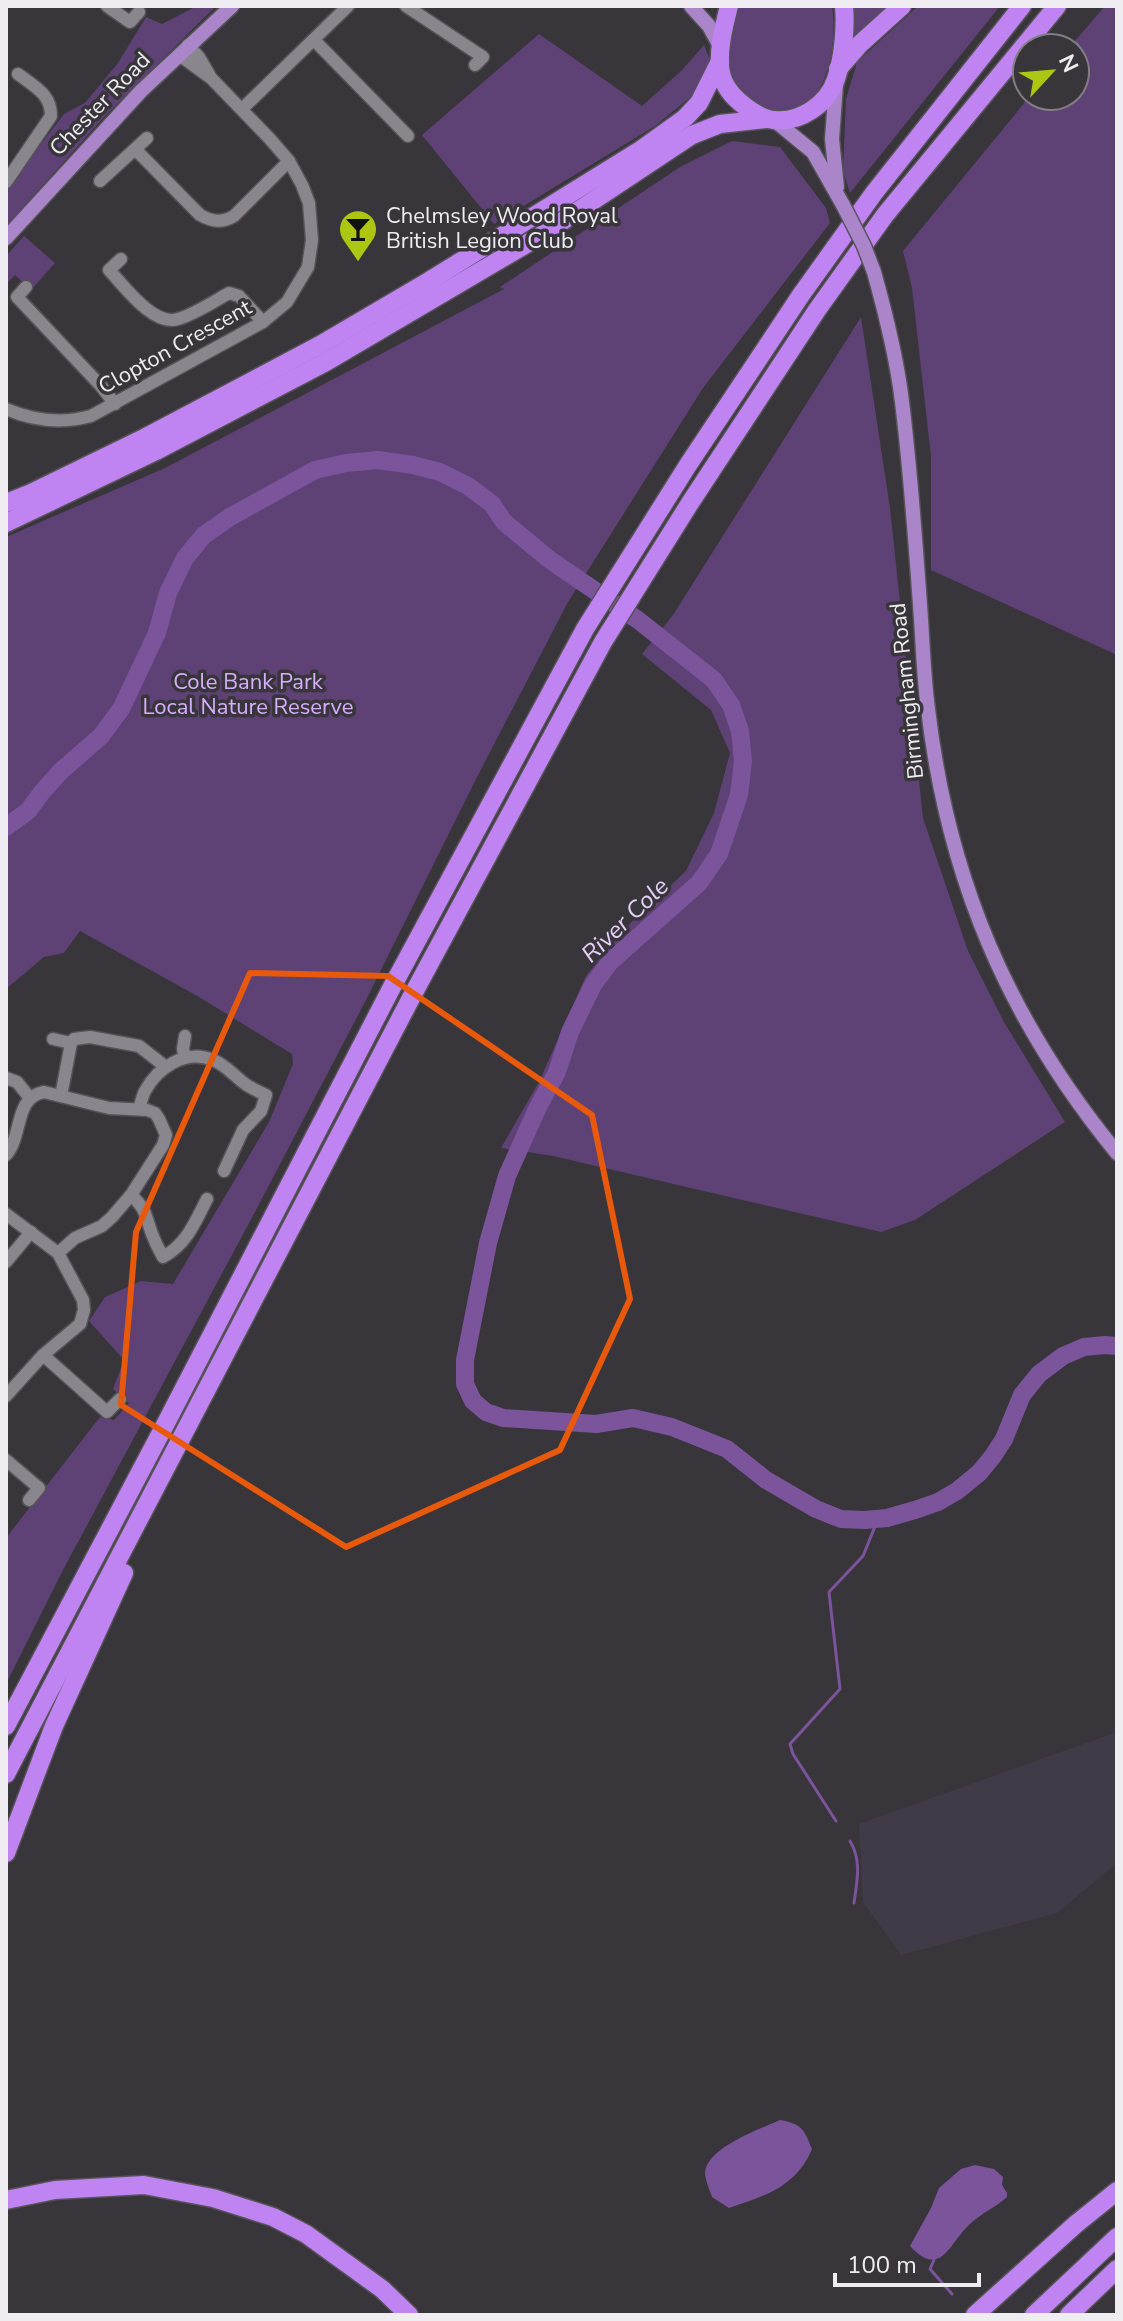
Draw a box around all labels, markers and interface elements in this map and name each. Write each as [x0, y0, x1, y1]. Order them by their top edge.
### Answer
north arrow [1011, 32, 1091, 112]
street label: Chester Road [43, 46, 157, 162]
text: N [1051, 50, 1085, 78]
place label: Chelmsley Wood Royal British Legion Club [386, 201, 618, 256]
bar icon: Chelmsley Wood Royal British Legion Club [337, 208, 379, 263]
street label: Clopton Crescent [93, 292, 257, 402]
street label: Birmingham Road [883, 601, 931, 781]
park label: Cole Bank Park Local Nature Reserve [143, 667, 353, 722]
water label: River Cole [574, 870, 676, 970]
scale bar [835, 2237, 979, 2287]
text: 100 m [847, 2249, 917, 2281]

